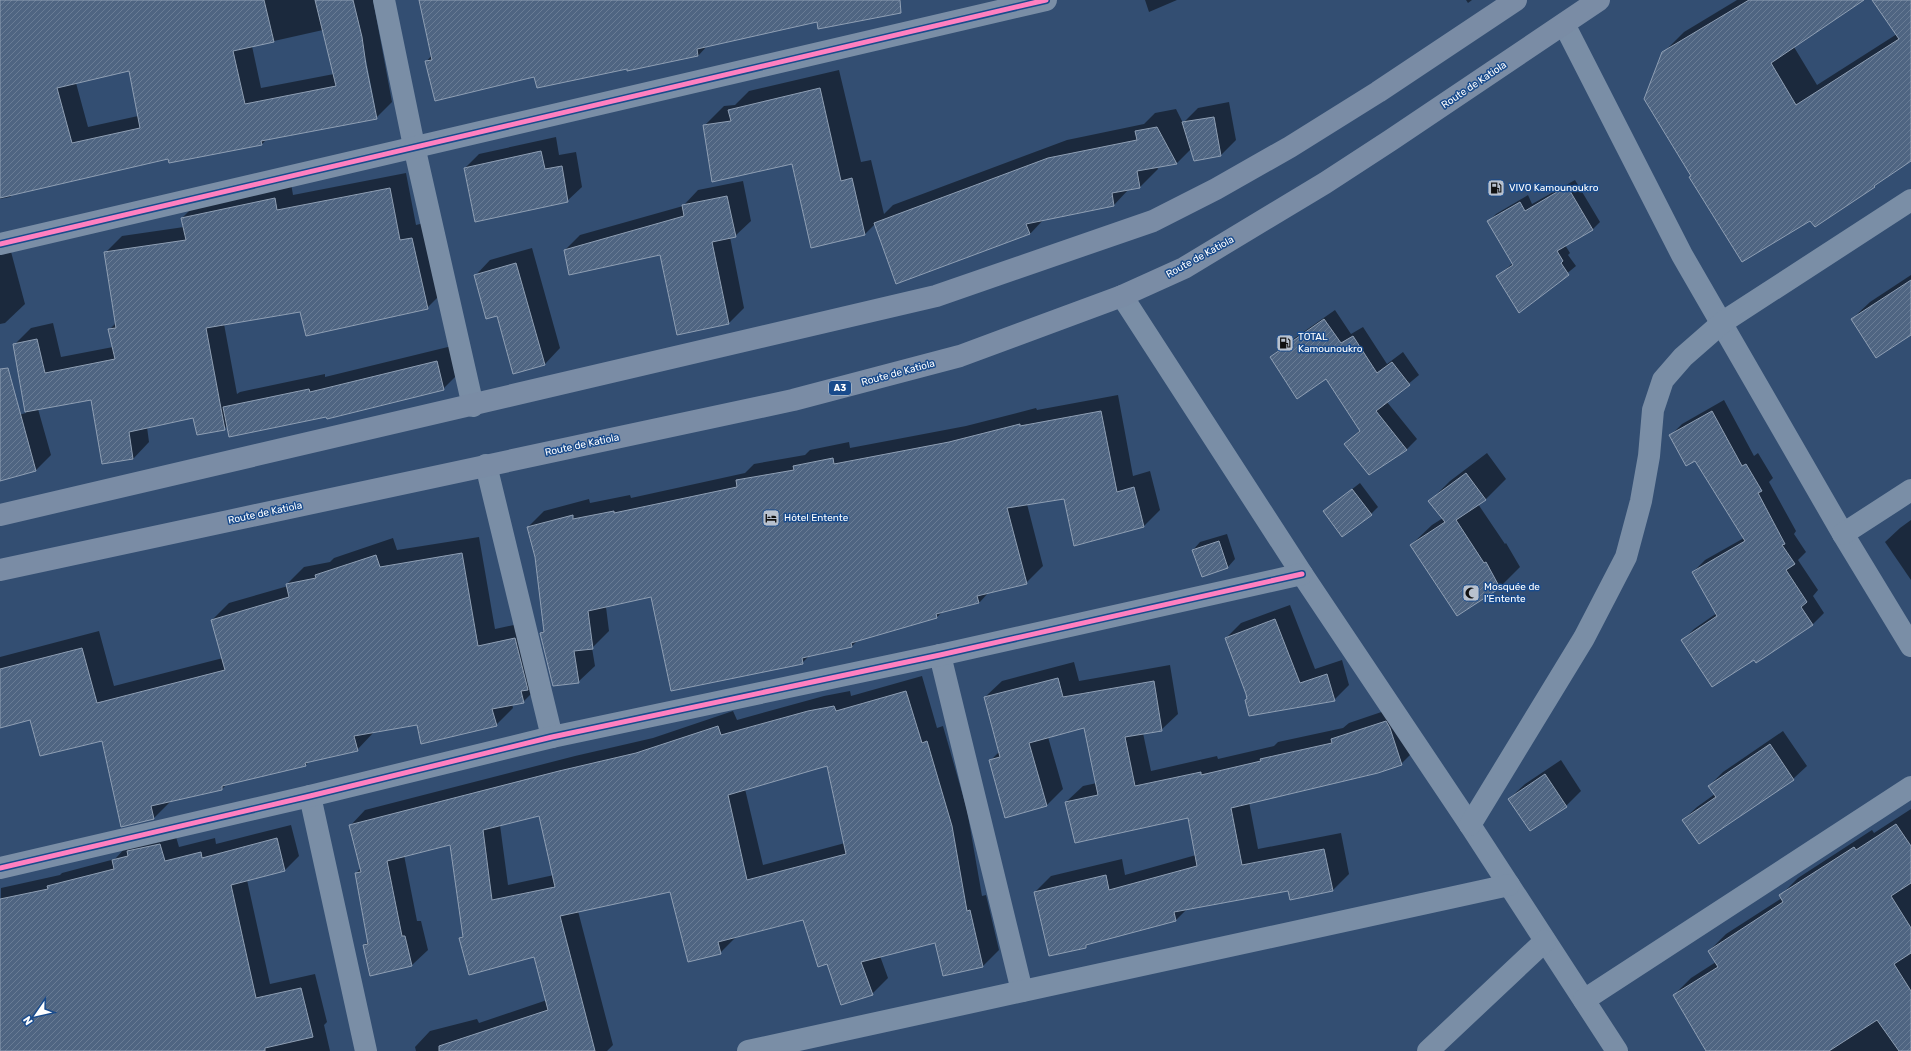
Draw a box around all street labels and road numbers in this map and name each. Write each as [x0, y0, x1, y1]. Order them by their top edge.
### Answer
street label: Route de Katiola [1439, 59, 1509, 111]
street label: Route de Katiola [1164, 233, 1236, 281]
street label: Route de Katiola [860, 357, 936, 389]
road number: A3 [829, 381, 851, 395]
street label: Route de Katiola [544, 431, 620, 459]
street label: Route de Katiola [227, 499, 303, 527]

